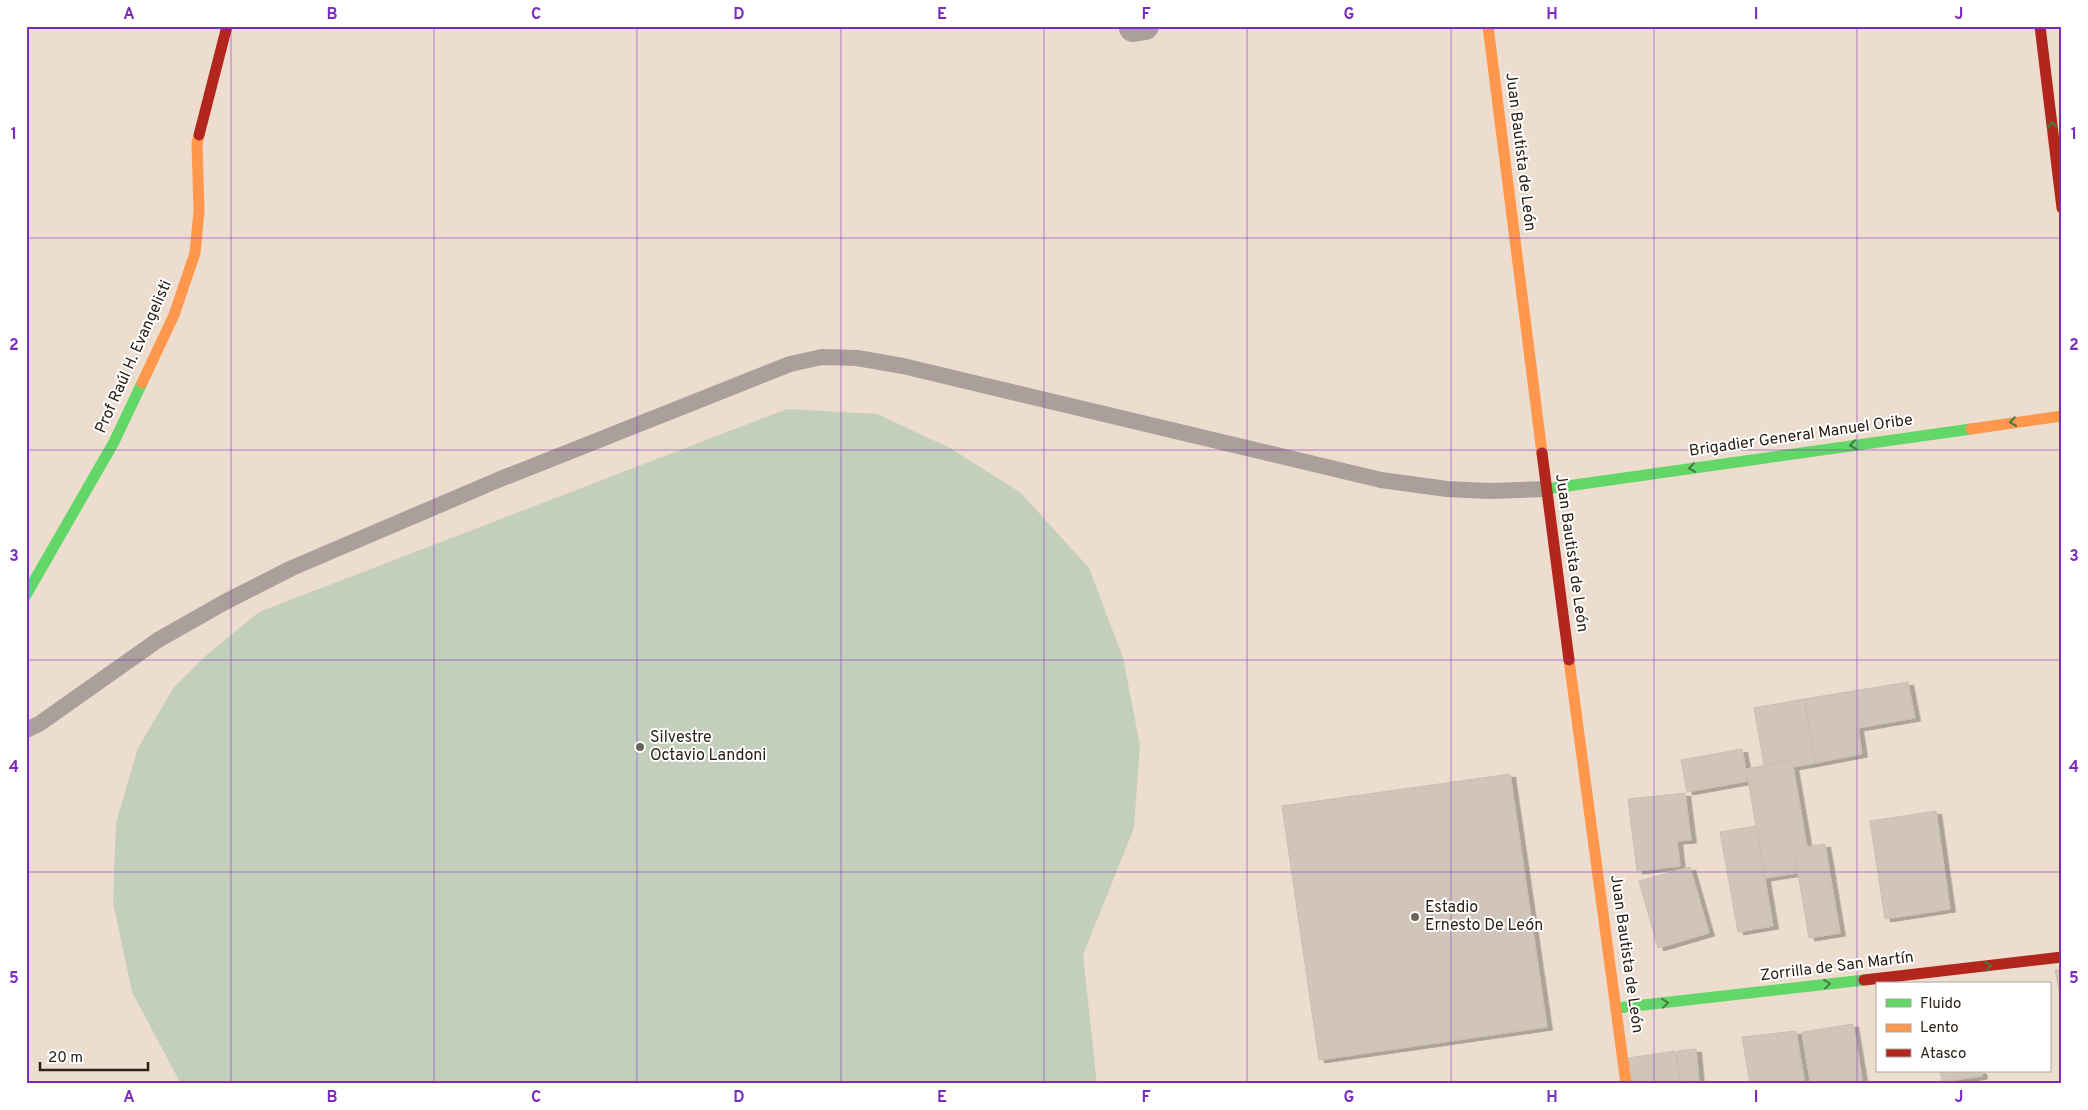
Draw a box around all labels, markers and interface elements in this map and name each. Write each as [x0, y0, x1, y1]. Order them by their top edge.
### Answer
text: A [123, 5, 135, 25]
text: B [326, 5, 338, 25]
text: C [531, 5, 541, 25]
text: D [733, 5, 745, 25]
text: E [937, 5, 947, 25]
text: F [1141, 5, 1151, 25]
text: G [1344, 5, 1354, 25]
text: H [1546, 5, 1558, 25]
text: I [1754, 5, 1758, 25]
text: J [1955, 5, 1963, 25]
street label: Juan Bautista de León [1500, 72, 1540, 232]
one-way arrow [2047, 120, 2058, 128]
text: 1 [11, 125, 17, 145]
text: 1 [2071, 125, 2077, 145]
street label: Prof Raúl H. Evangelisti [91, 277, 177, 437]
text: 2 [9, 336, 19, 356]
text: 2 [2069, 336, 2079, 356]
street label: Brigadier General Manuel Oribe [1688, 410, 1914, 462]
one-way arrow [2009, 417, 2018, 427]
one-way arrow [1848, 440, 1857, 450]
one-way arrow [1687, 462, 1695, 473]
street label: Juan Bautista de León [1550, 473, 1592, 633]
text: 3 [9, 547, 19, 567]
text: 3 [2069, 547, 2079, 567]
place label: Silvestre Octavio Landoni [650, 728, 766, 766]
marker: Silvestre Octavio Landoni [634, 741, 646, 753]
text: 4 [9, 758, 19, 778]
text: 4 [2069, 758, 2079, 778]
street label: Juan Bautista de León [1605, 874, 1647, 1034]
place label: Estadio Ernesto De León [1425, 898, 1543, 936]
marker: Estadio Ernesto De León [1409, 911, 1421, 923]
street label: Zorrilla de San Martín [1759, 948, 1915, 986]
one-way arrow [1984, 961, 1992, 972]
text: 5 [9, 969, 19, 989]
text: 5 [2069, 969, 2079, 989]
one-way arrow [1823, 979, 1831, 990]
legend [1876, 982, 2050, 1072]
text: Fluido [1920, 995, 1961, 1014]
one-way arrow [1661, 998, 1669, 1009]
text: Lento [1920, 1019, 1959, 1038]
scale bar [40, 1040, 148, 1072]
text: Atasco [1920, 1045, 1966, 1064]
text: 20 m [48, 1049, 83, 1068]
text: A [123, 1088, 135, 1108]
text: B [326, 1088, 338, 1108]
text: C [531, 1088, 541, 1108]
text: D [733, 1088, 745, 1108]
text: E [937, 1088, 947, 1108]
text: F [1141, 1088, 1151, 1108]
text: G [1344, 1088, 1354, 1108]
text: H [1546, 1088, 1558, 1108]
text: I [1754, 1088, 1758, 1108]
text: J [1955, 1088, 1963, 1108]

